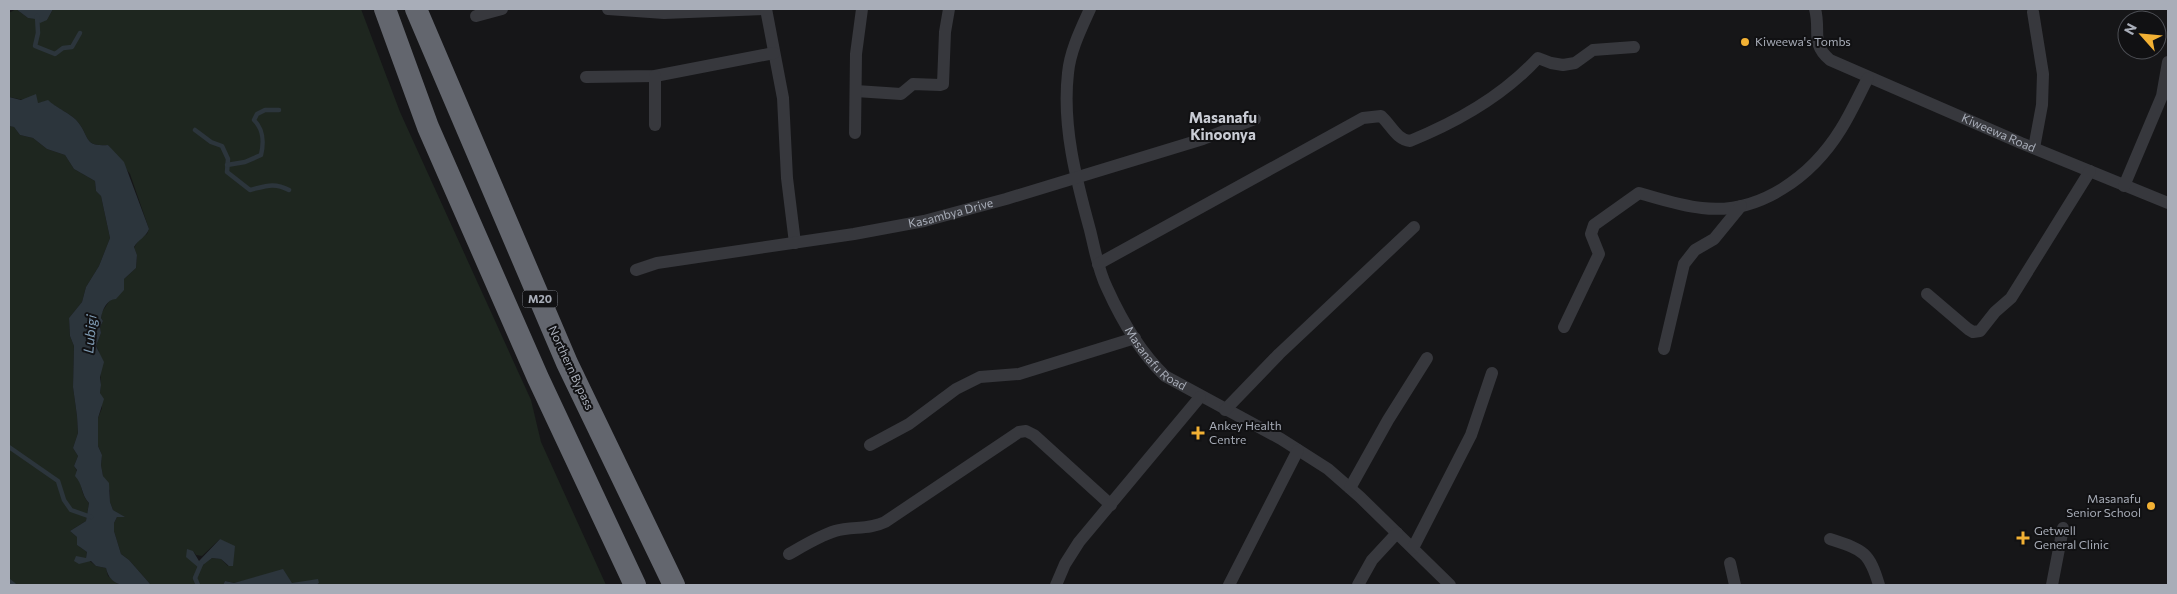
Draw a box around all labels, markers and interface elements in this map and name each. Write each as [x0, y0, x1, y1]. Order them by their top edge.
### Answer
north arrow [2117, 10, 2167, 60]
text: N [2120, 20, 2140, 37]
place label: Kiweewa's Tombs [1755, 34, 1851, 48]
marker: Kiweewa's Tombs [1739, 36, 1751, 48]
district label: Masanafu Kinoonya [1189, 108, 1257, 143]
street label: Kiweewa Road [1960, 110, 2038, 154]
street label: Kasambya Drive [907, 195, 994, 230]
road number: M20 [522, 290, 558, 308]
water label: Lubigi [79, 313, 100, 354]
street label: Northern Bypass [546, 323, 598, 412]
street label: Masanafu Road [1122, 323, 1189, 392]
place label: Ankey Health Centre [1209, 418, 1282, 446]
marker: Ankey Health Centre [1191, 426, 1205, 440]
place label: Masanafu Senior School [2066, 491, 2141, 519]
marker: Masanafu Senior School [2145, 500, 2157, 512]
place label: Getwell General Clinic [2034, 523, 2109, 551]
marker: Getwell General Clinic [2016, 531, 2030, 545]

